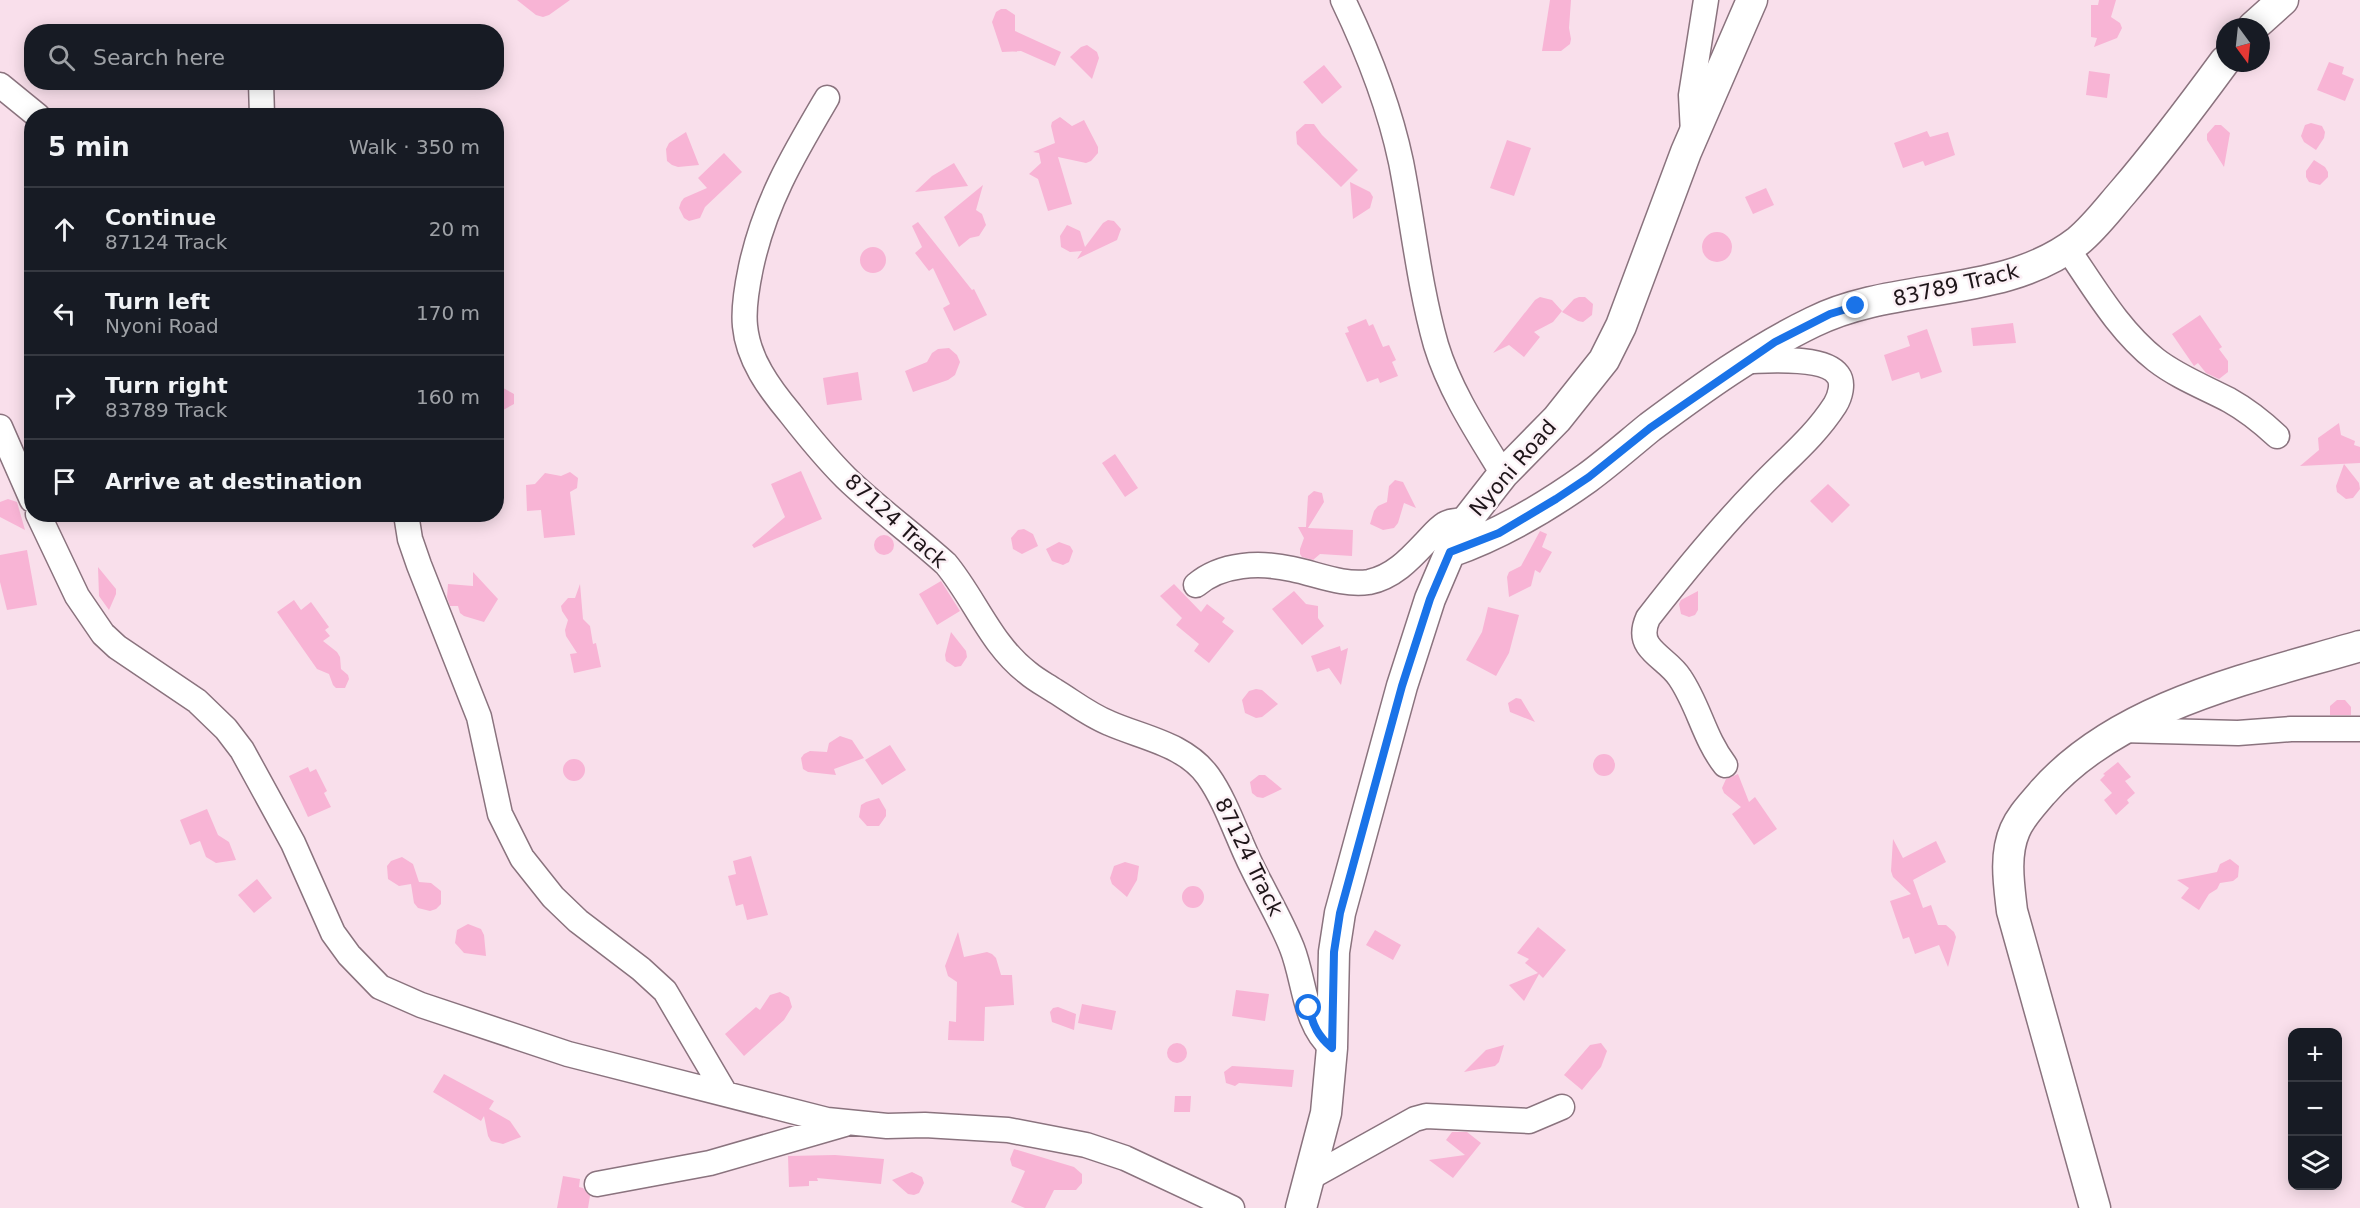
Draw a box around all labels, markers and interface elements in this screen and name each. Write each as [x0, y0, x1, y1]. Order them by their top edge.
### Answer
north arrow [2216, 18, 2270, 72]
search box [24, 24, 504, 90]
icon: search [45, 41, 78, 74]
text: Search here [93, 45, 225, 70]
text: 5 min [48, 132, 130, 162]
text: Walk · 350 m [349, 135, 480, 159]
text: Continue [105, 205, 216, 230]
icon: ahead [48, 213, 81, 246]
text: 20 m [429, 217, 480, 241]
text: 87124 Track [105, 230, 227, 254]
street label: 83789 Track [1891, 259, 2022, 311]
text: Turn left [105, 289, 210, 314]
route end [1842, 292, 1868, 318]
icon: left [48, 297, 81, 330]
text: 170 m [416, 301, 480, 325]
text: Nyoni Road [105, 314, 219, 338]
text: Turn right [105, 373, 228, 398]
icon: right [48, 381, 81, 414]
text: 160 m [416, 385, 480, 409]
text: 83789 Track [105, 398, 227, 422]
street label: Nyoni Road [1465, 415, 1561, 521]
icon: arrive [48, 465, 81, 498]
text: Arrive at destination [105, 469, 362, 494]
street label: 87124 Track [840, 469, 952, 573]
street label: 87124 Track [1210, 794, 1288, 921]
route start [1295, 994, 1321, 1020]
map controls [2288, 1028, 2342, 1190]
button: + [2288, 1028, 2342, 1082]
button: − [2288, 1082, 2342, 1136]
button: layers [2288, 1136, 2342, 1190]

